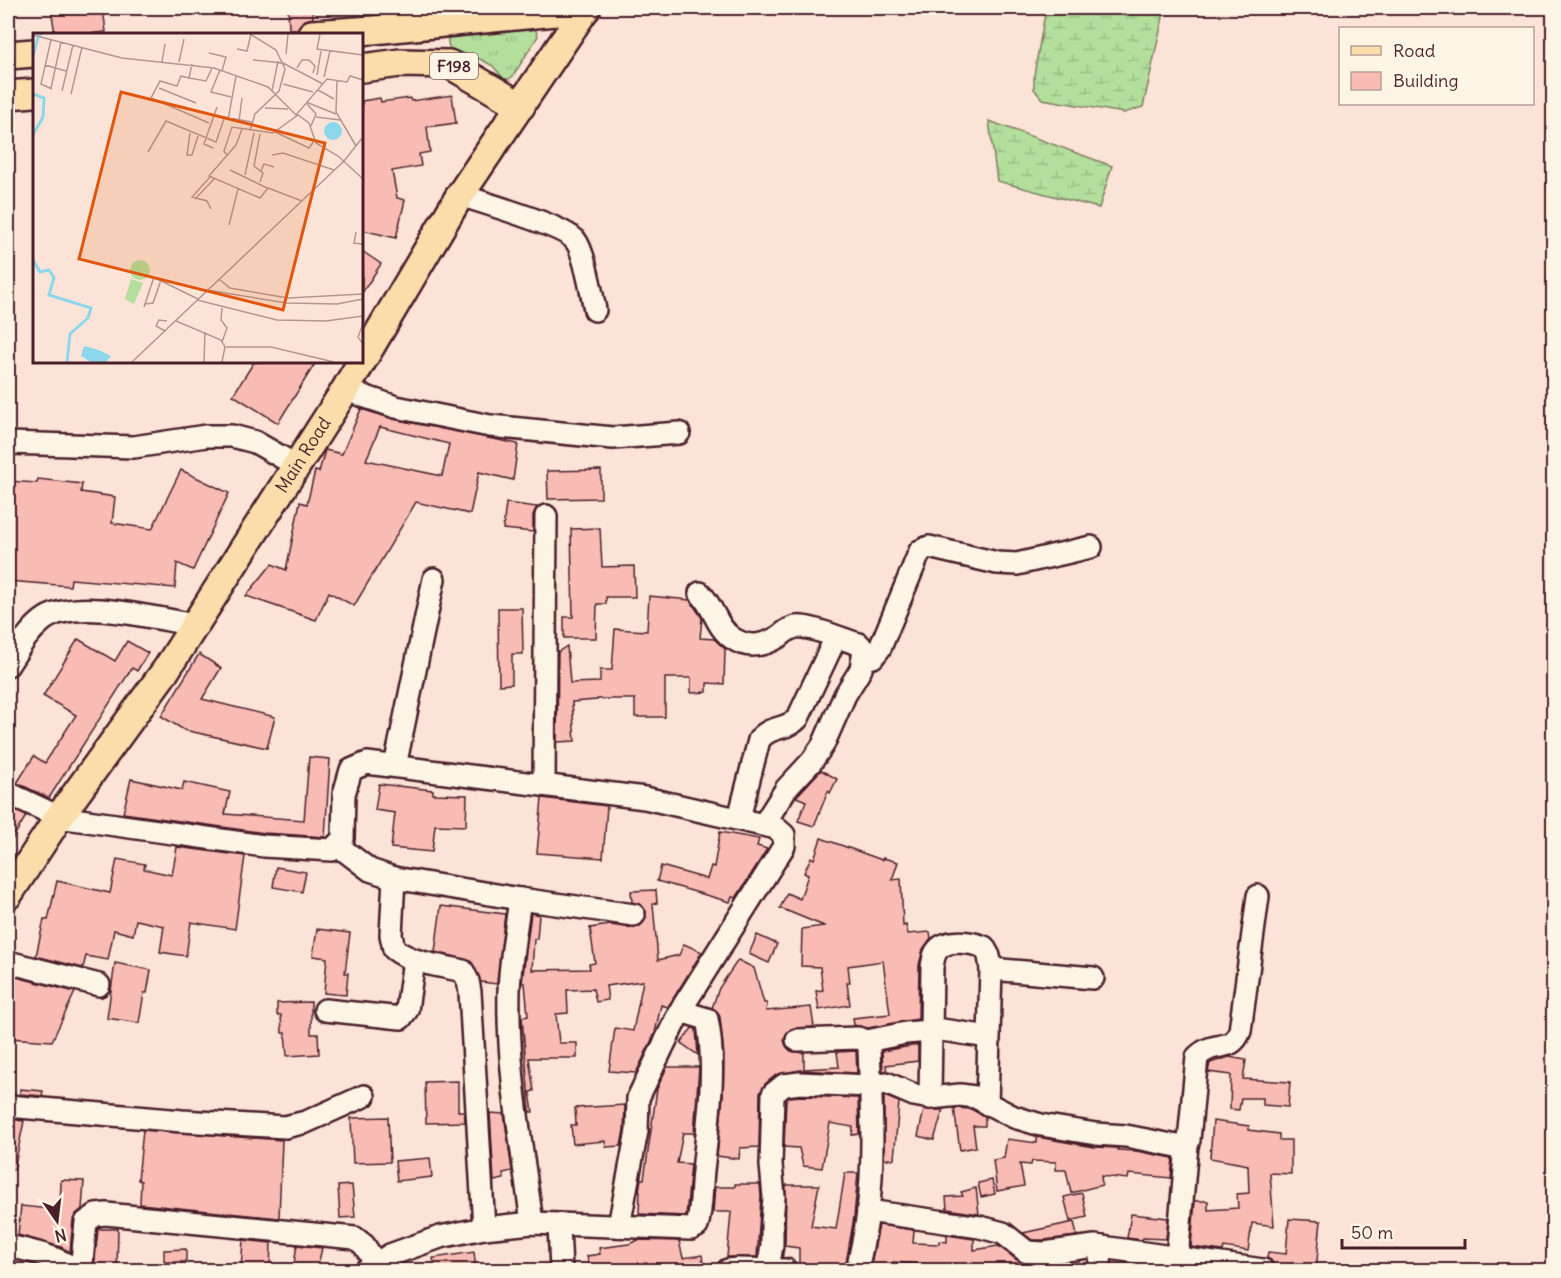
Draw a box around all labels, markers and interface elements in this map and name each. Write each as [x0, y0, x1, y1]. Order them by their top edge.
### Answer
legend [1339, 27, 1534, 105]
inset map [33, 33, 363, 363]
text: Road [1393, 39, 1436, 62]
road number: F198 [430, 53, 478, 79]
text: Building [1393, 69, 1458, 92]
street label: Main Road [270, 412, 336, 497]
north arrow [27, 1191, 87, 1251]
scale bar [1342, 1212, 1465, 1250]
text: 50 m [1351, 1221, 1393, 1244]
text: N [53, 1225, 68, 1247]

